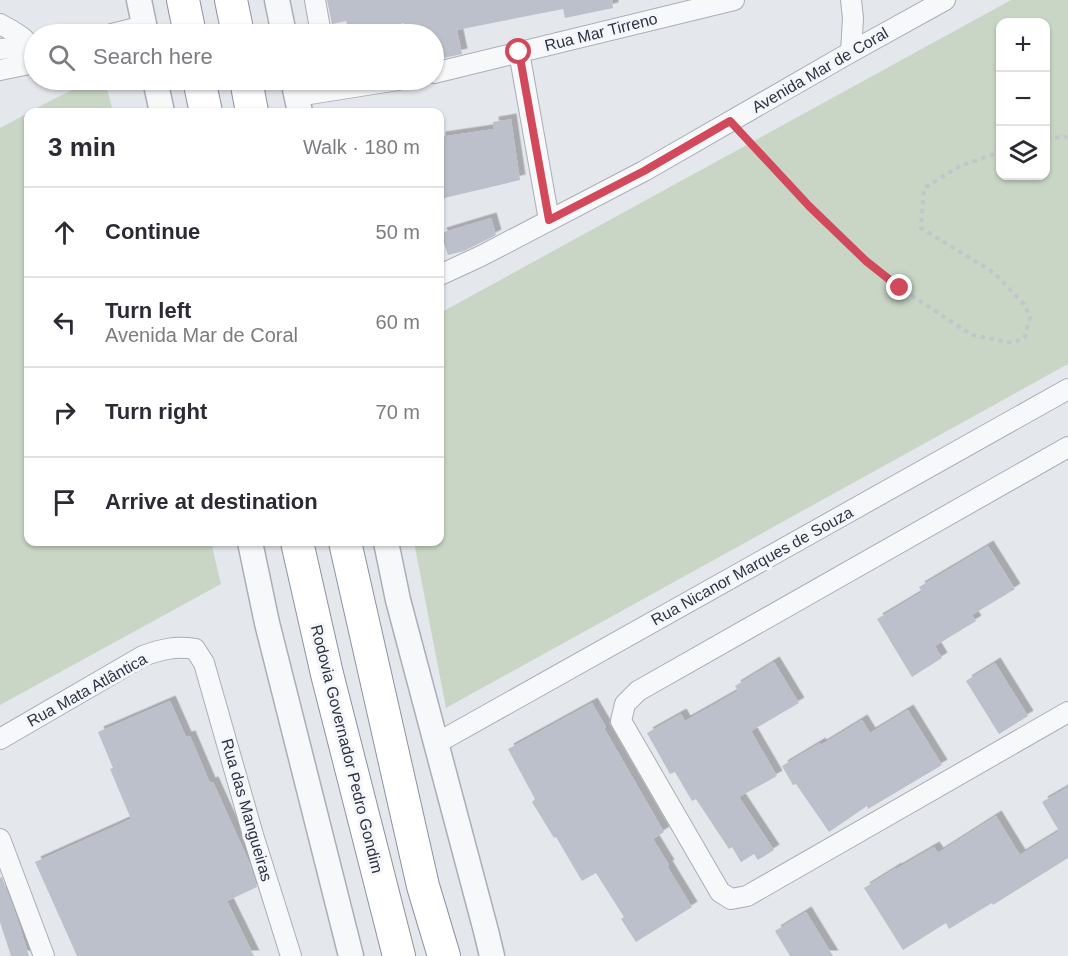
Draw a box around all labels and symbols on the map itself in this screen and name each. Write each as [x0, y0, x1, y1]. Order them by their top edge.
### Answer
street label: Rua Mar Tirreno [543, 10, 659, 54]
street label: Avenida Mar de Coral [749, 24, 891, 116]
route start [505, 38, 531, 64]
route end [886, 274, 912, 300]
street label: Rua Nicanor Marques de Souza [648, 503, 856, 629]
street label: Rodovia Governador Pedro Gondim [308, 623, 386, 875]
street label: Rua Mata Atlântica [24, 650, 150, 730]
street label: Rua das Mangueiras [218, 737, 276, 883]

